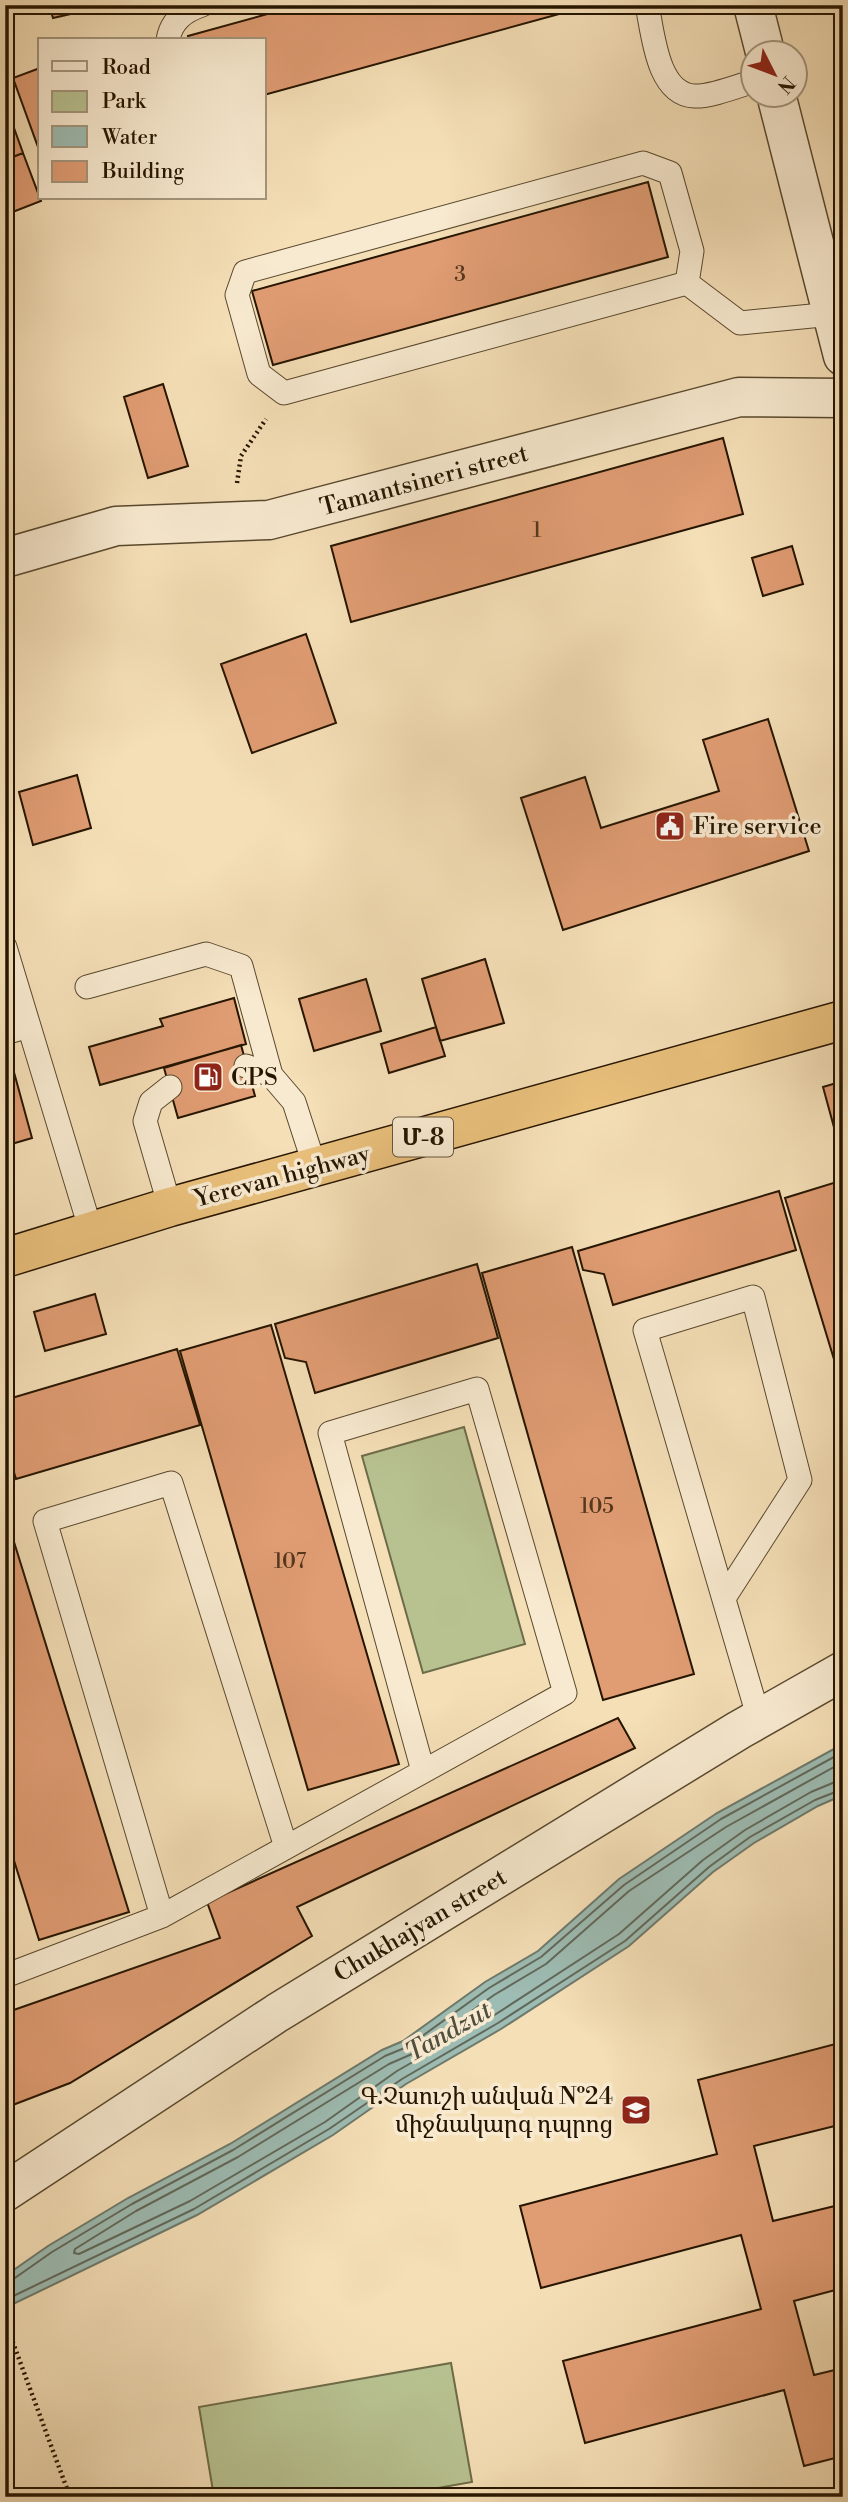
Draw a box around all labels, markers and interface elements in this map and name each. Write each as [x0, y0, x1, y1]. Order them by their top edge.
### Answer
legend [38, 38, 266, 200]
north arrow [740, 38, 810, 108]
text: Road [102, 55, 151, 81]
text: N [772, 71, 800, 98]
text: Park [102, 89, 147, 115]
text: Water [101, 125, 157, 151]
text: Building [101, 159, 184, 185]
house number: 3 [454, 262, 466, 288]
street label: Tamantsineri street [317, 439, 532, 523]
house number: 1 [532, 518, 542, 544]
public building icon: Fire service [653, 809, 687, 843]
place label: Fire service [693, 812, 822, 842]
fuel station icon: CPS [191, 1060, 225, 1094]
place label: CPS [231, 1063, 278, 1093]
road number: Մ-8 [393, 1118, 453, 1156]
street label: Yerevan highway [189, 1139, 374, 1215]
house number: 105 [580, 1494, 614, 1520]
house number: 107 [274, 1549, 307, 1575]
street label: Chukhajyan street [329, 1862, 513, 1989]
water label: Tandzut [400, 1994, 498, 2069]
place label: Գ.Չաուշի անվան №24 միջնակարգ դպրոց [360, 2082, 613, 2140]
school or university icon: Գ.Չաուշի անվան №24 միջնակարգ դպրոց [619, 2093, 653, 2127]

